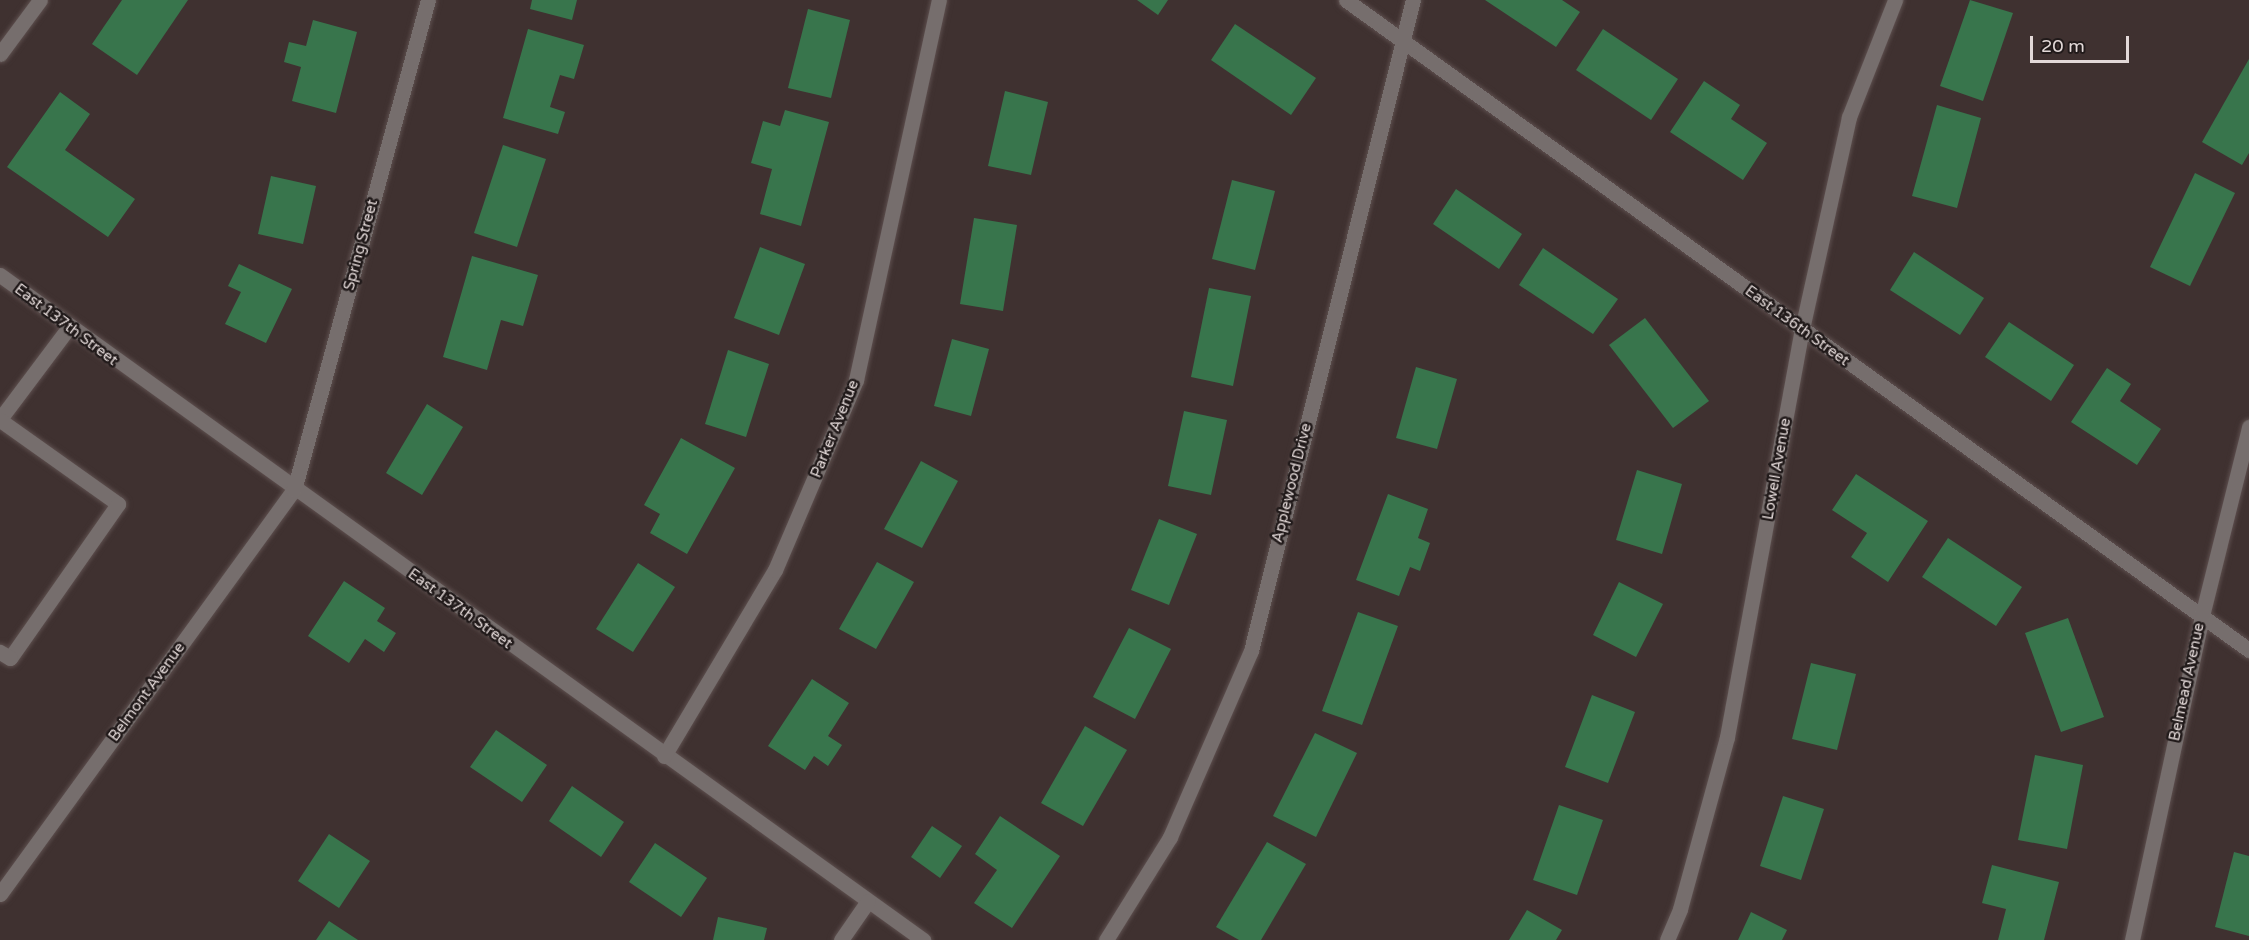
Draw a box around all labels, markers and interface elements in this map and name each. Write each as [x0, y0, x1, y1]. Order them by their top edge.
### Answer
scale bar [2033, 24, 2132, 62]
text: 20 m [2041, 35, 2085, 57]
street label: Spring Street [340, 198, 382, 292]
street label: East 137th Street [11, 280, 121, 370]
street label: East 136th Street [1741, 282, 1853, 370]
street label: Parker Avenue [807, 378, 863, 480]
street label: Lowell Avenue [1759, 417, 1795, 521]
street label: Applewood Drive [1268, 421, 1316, 545]
street label: East 137th Street [404, 565, 516, 653]
street label: Belmead Avenue [2166, 621, 2208, 743]
street label: Belmont Avenue [105, 639, 189, 745]

